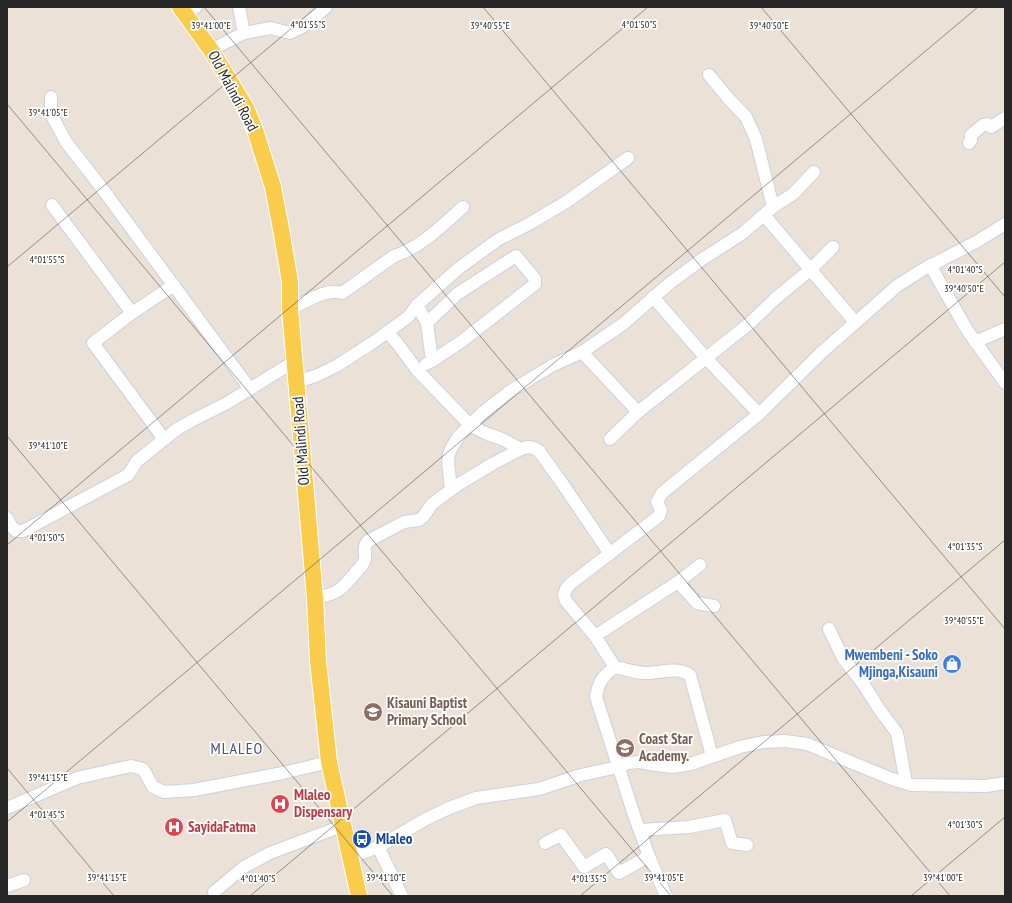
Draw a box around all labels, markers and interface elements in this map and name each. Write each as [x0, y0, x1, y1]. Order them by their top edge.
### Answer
text: 4°01'55"S [291, 18, 325, 31]
text: 4°01'50"S [622, 18, 656, 31]
text: 39°41'00"E [191, 19, 231, 32]
text: 39°40'55"E [470, 19, 510, 32]
text: 39°40'50"E [749, 19, 789, 32]
street label: Old Malindi Road [204, 47, 263, 134]
text: 39°41'05"E [28, 106, 68, 119]
text: 4°01'55"S [30, 253, 64, 266]
text: 4°01'40"S [948, 263, 982, 276]
text: 39°40'50"E [944, 282, 984, 295]
street label: Old Malindi Road [288, 396, 313, 486]
text: 39°41'10"E [28, 439, 68, 452]
text: 4°01'50"S [30, 531, 64, 544]
text: 4°01'35"S [948, 540, 982, 553]
text: 39°40'55"E [944, 614, 984, 627]
place label: Mwembeni - Soko Mjinga,Kisauni [845, 645, 938, 681]
shop icon: Mwembeni - Soko Mjinga,Kisauni [941, 653, 963, 675]
place label: Kisauni Baptist Primary School [387, 693, 468, 729]
school or university icon: Kisauni Baptist Primary School [362, 701, 384, 723]
place label: Coast Star Academy. [638, 729, 693, 765]
school or university icon: Coast Star Academy. [614, 737, 636, 759]
district label: MLALEO [211, 738, 263, 758]
text: 39°41'15"E [28, 771, 68, 784]
place label: Mlaleo Dispensary [294, 785, 353, 821]
hospital icon: Mlaleo Dispensary [269, 793, 291, 815]
text: 4°01'45"S [30, 808, 64, 821]
hospital icon: SayidaFatma [163, 816, 185, 838]
place label: SayidaFatma [188, 817, 256, 836]
text: 4°01'30"S [948, 818, 982, 831]
bus stop icon: Mlaleo [351, 828, 373, 850]
place label: Mlaleo [376, 829, 413, 848]
text: 39°41'15"E [87, 871, 127, 884]
text: 39°41'10"E [366, 871, 406, 884]
text: 39°41'05"E [644, 871, 684, 884]
text: 39°41'00"E [923, 871, 963, 884]
text: 4°01'40"S [241, 872, 275, 885]
text: 4°01'35"S [572, 872, 606, 885]

